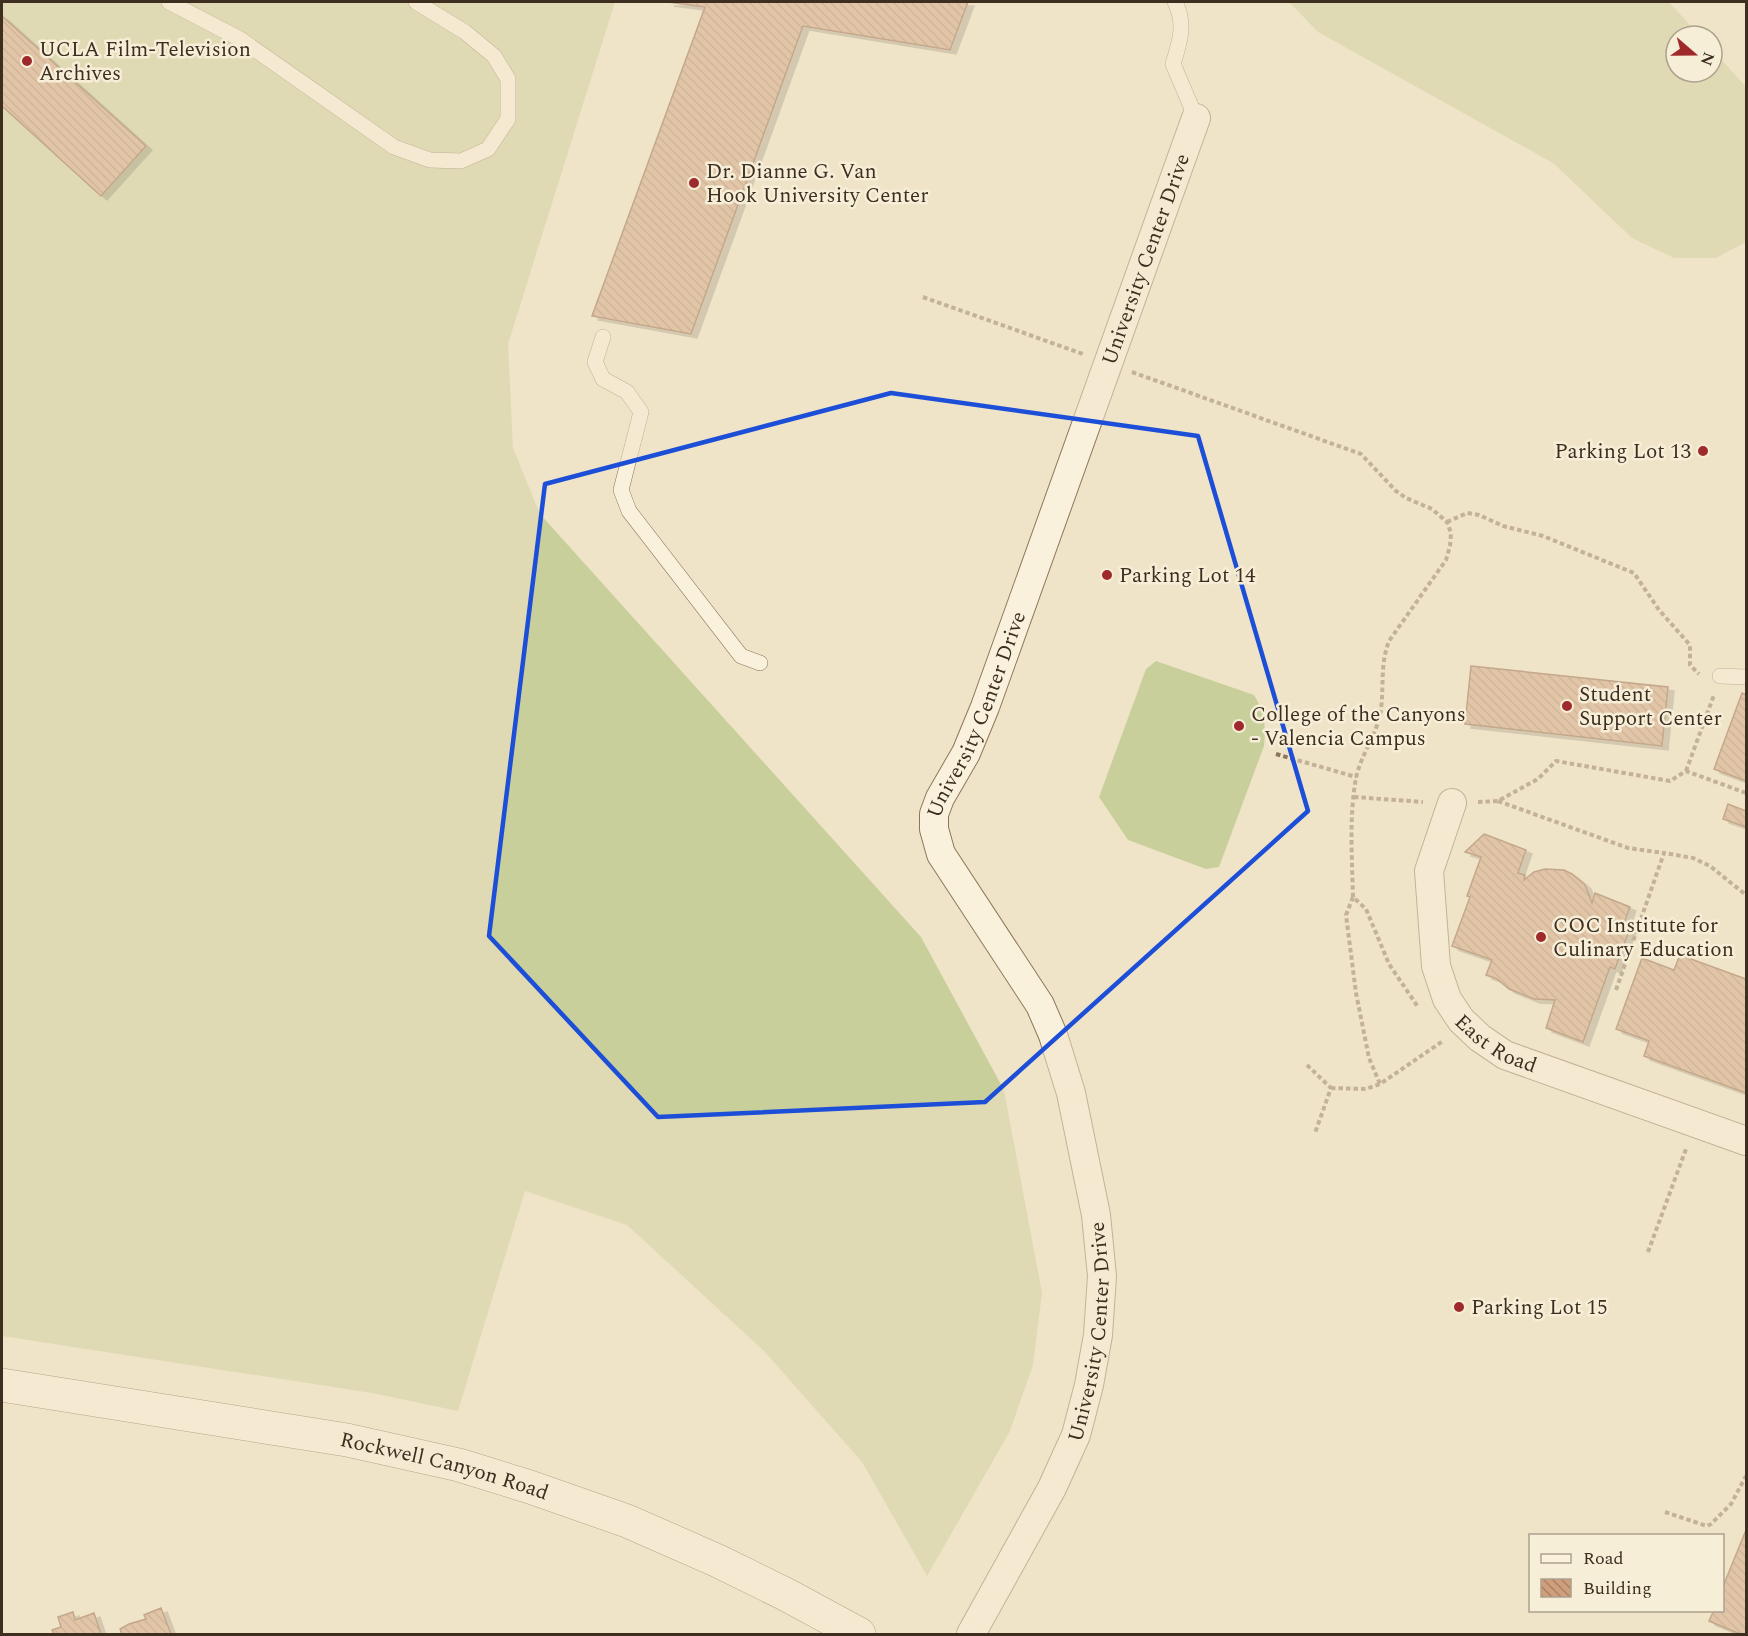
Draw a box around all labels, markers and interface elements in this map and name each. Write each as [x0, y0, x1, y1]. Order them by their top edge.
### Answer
north arrow [1664, 24, 1724, 84]
place label: UCLA Film-Television Archives [39, 34, 251, 90]
text: N [1694, 49, 1721, 69]
marker: UCLA Film-Television Archives [20, 54, 34, 68]
street label: University Center Drive [1094, 149, 1199, 370]
place label: Dr. Dianne G. Van Hook University Center [706, 156, 929, 212]
marker: Dr. Dianne G. Van Hook University Center [687, 176, 701, 190]
place label: Parking Lot 13 [1554, 436, 1691, 468]
marker: Parking Lot 13 [1696, 444, 1710, 458]
place label: Parking Lot 14 [1119, 560, 1256, 592]
marker: Parking Lot 14 [1100, 568, 1114, 582]
street label: University Center Drive [919, 607, 1035, 823]
place label: Student Support Center [1579, 679, 1722, 735]
place label: College of the Canyons - Valencia Campus [1251, 699, 1466, 755]
marker: Student Support Center [1560, 699, 1574, 713]
marker: College of the Canyons - Valencia Campus [1232, 719, 1246, 733]
place label: COC Institute for Culinary Education [1553, 910, 1734, 966]
marker: COC Institute for Culinary Education [1534, 930, 1548, 944]
street label: East Road [1447, 1007, 1541, 1082]
street label: University Center Drive [1060, 1220, 1119, 1446]
place label: Parking Lot 15 [1471, 1292, 1608, 1324]
marker: Parking Lot 15 [1452, 1300, 1466, 1314]
street label: Rockwell Canyon Road [337, 1424, 553, 1509]
legend [1529, 1534, 1724, 1612]
text: Road [1583, 1545, 1624, 1572]
text: Building [1583, 1575, 1652, 1602]

